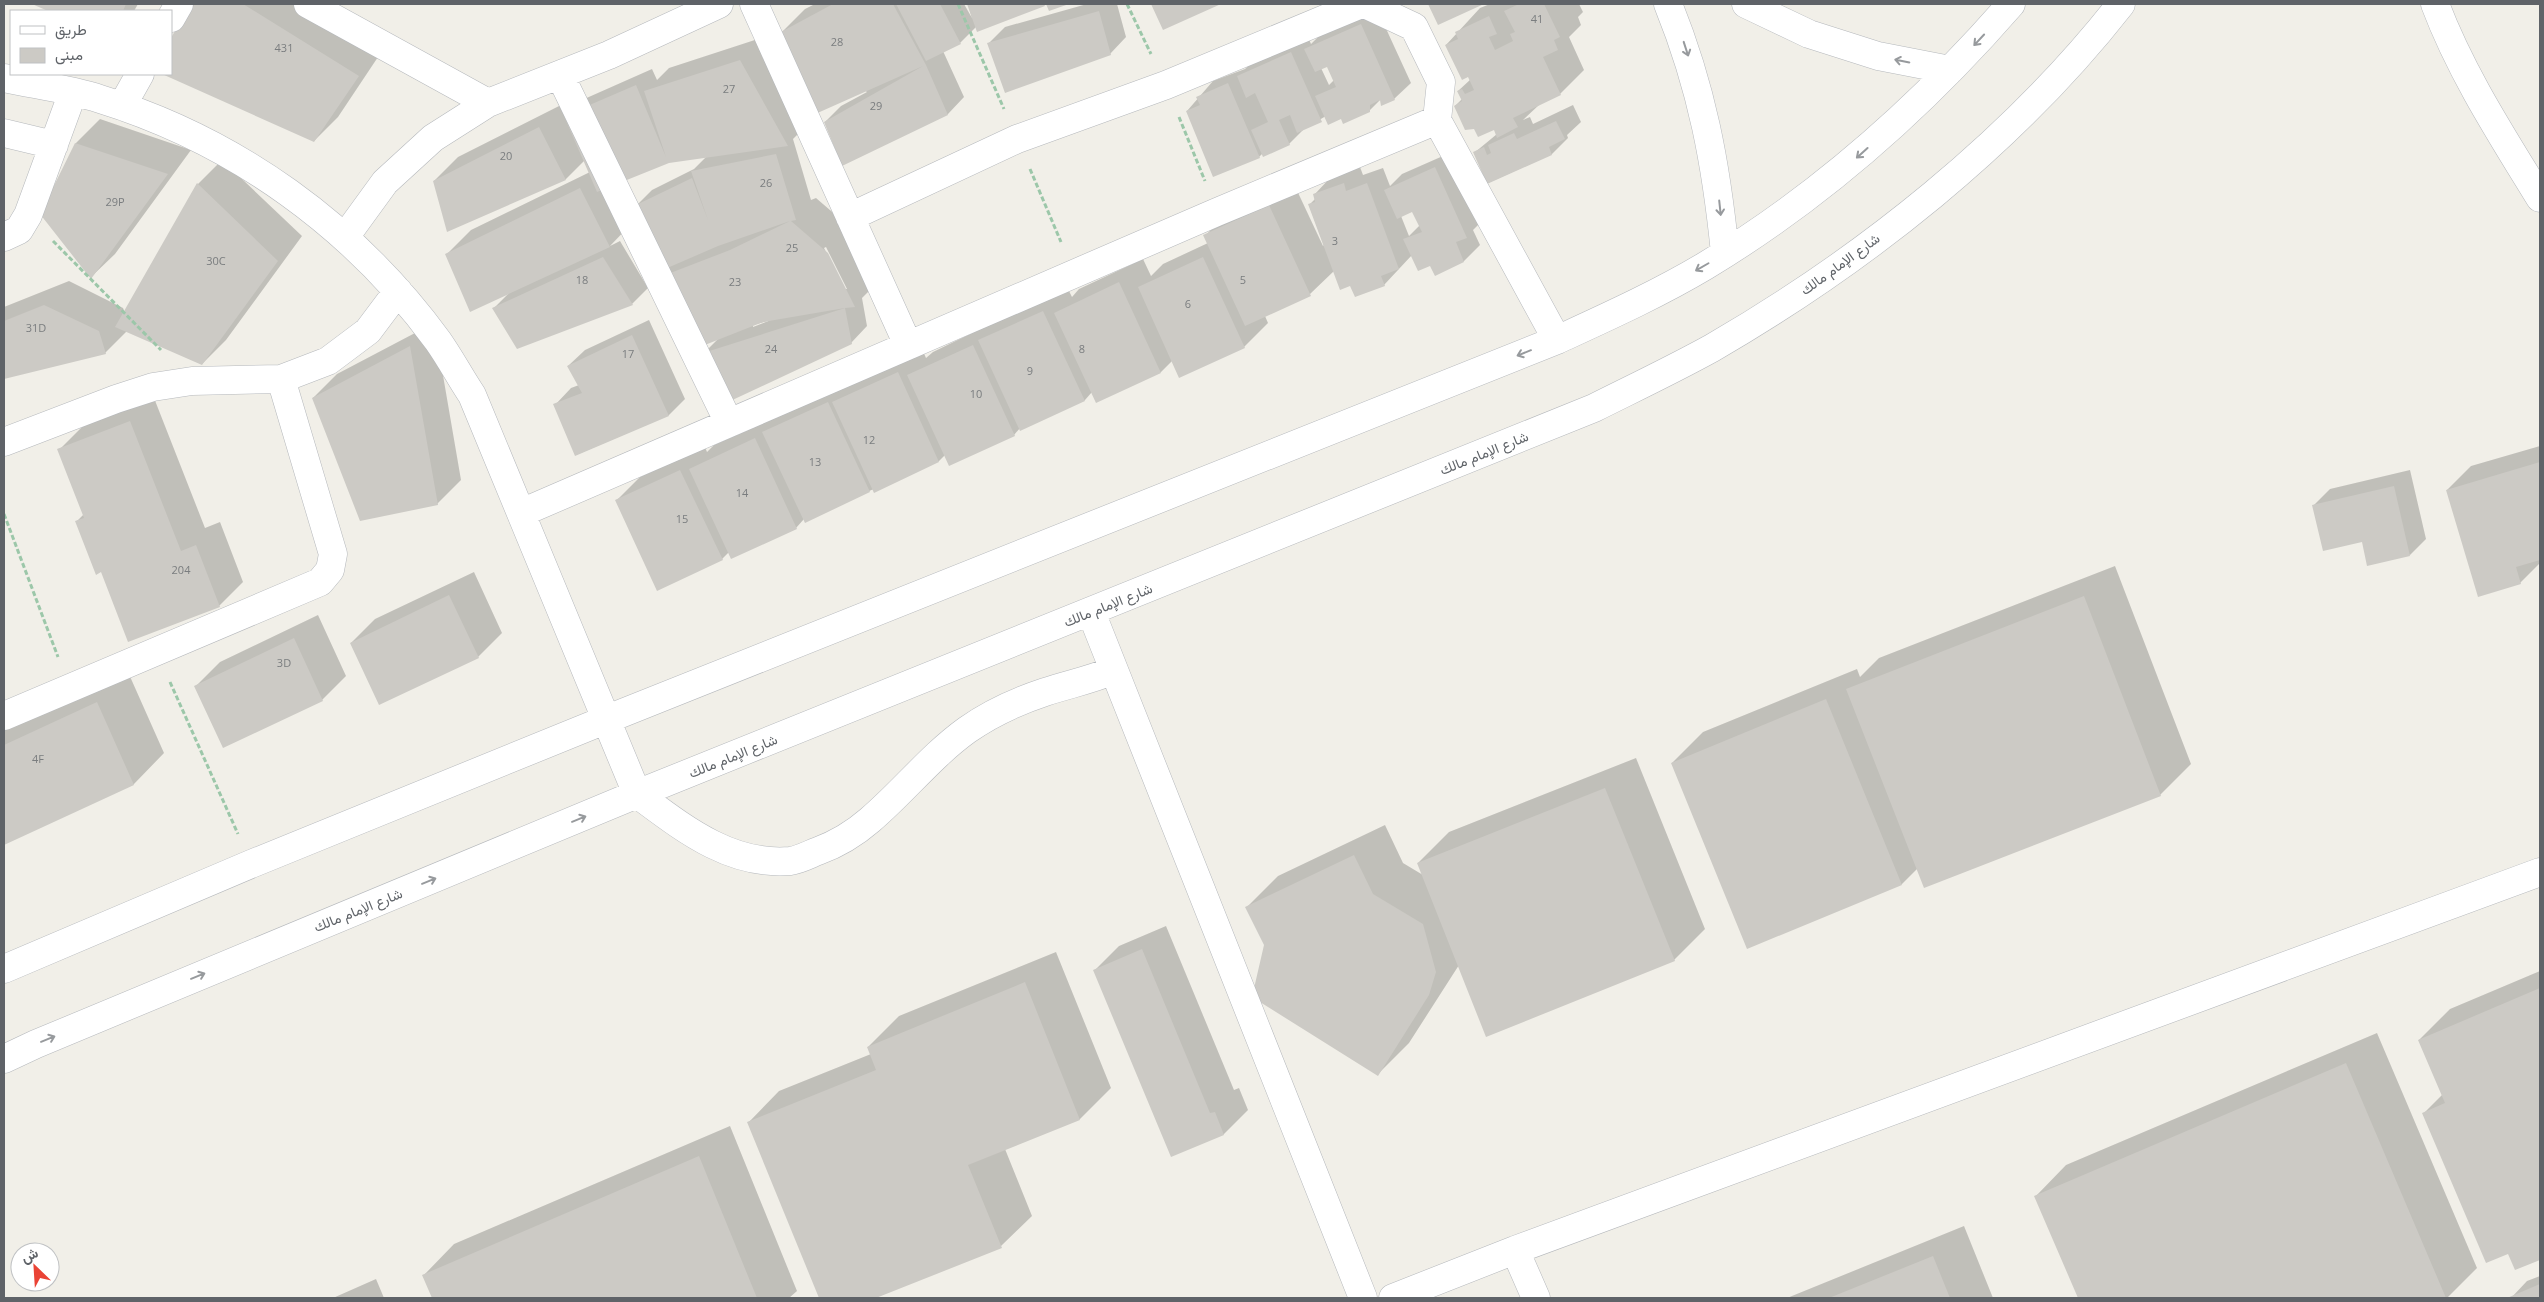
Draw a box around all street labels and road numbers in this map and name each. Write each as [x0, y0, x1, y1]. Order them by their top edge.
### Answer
street label: شارع الإمام مالك [1796, 228, 1884, 301]
street label: شارع الإمام مالك [1437, 426, 1532, 481]
street label: شارع الإمام مالك [1061, 578, 1156, 633]
street label: شارع الإمام مالك [686, 729, 781, 784]
street label: شارع الإمام مالك [311, 883, 406, 938]

